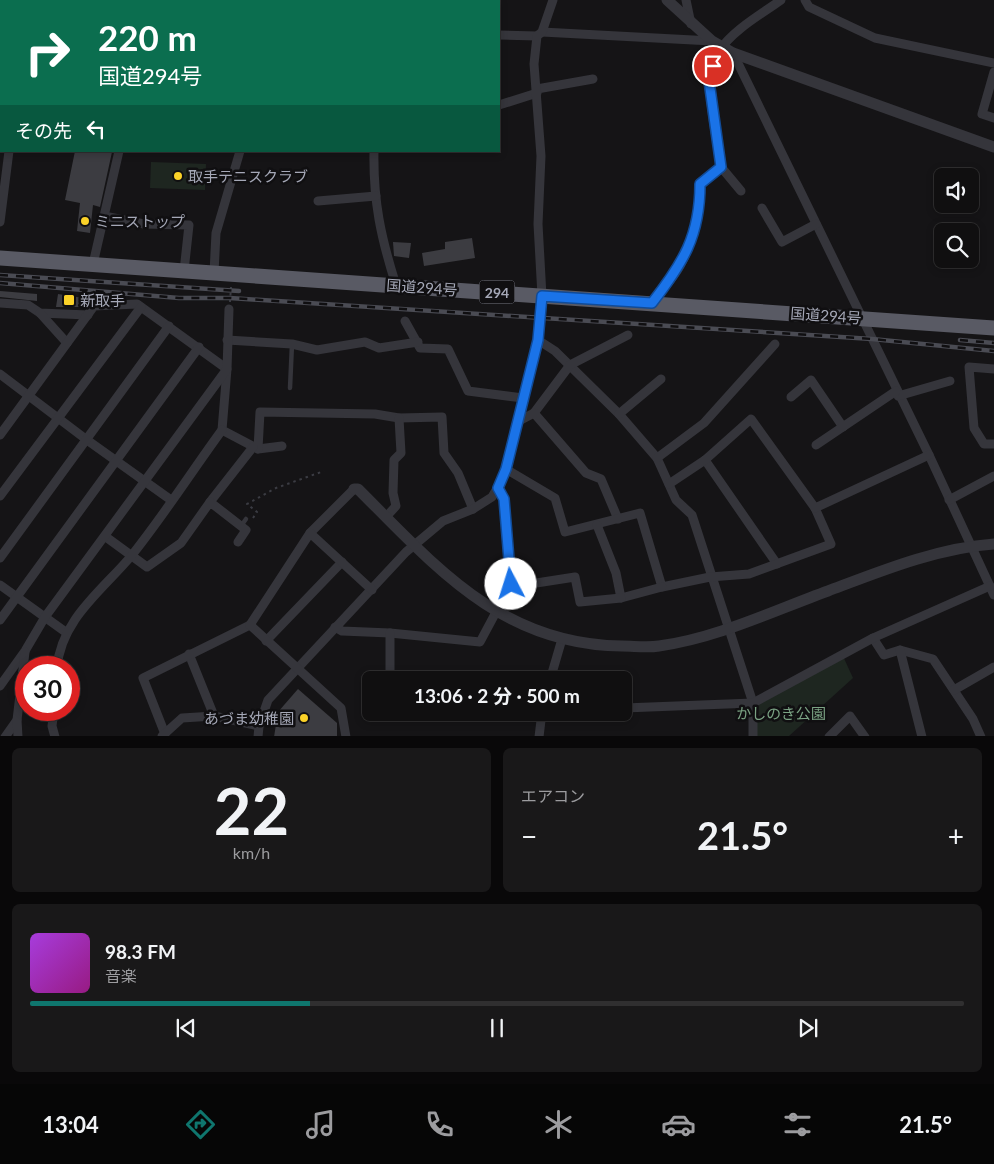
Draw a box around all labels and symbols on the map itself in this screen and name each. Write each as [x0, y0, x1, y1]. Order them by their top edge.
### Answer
pin [692, 45, 734, 87]
place label: 取手テニスクラブ [188, 167, 308, 185]
marker: 取手テニスクラブ [172, 170, 184, 182]
place label: ミニストップ [95, 212, 185, 230]
marker: ミニストップ [79, 215, 91, 227]
street label: 国道294号 [386, 276, 458, 298]
road number: 294 [480, 280, 514, 304]
place label: 新取手 [80, 291, 125, 309]
marker: 新取手 [62, 293, 76, 307]
street label: 国道294号 [790, 304, 862, 326]
position arrow [484, 557, 536, 609]
speed limit sign: 30 [15, 656, 80, 721]
park label: かしのき公園 [736, 704, 826, 722]
place label: あづま幼稚園 [204, 709, 294, 727]
marker: あづま幼稚園 [298, 712, 310, 724]

